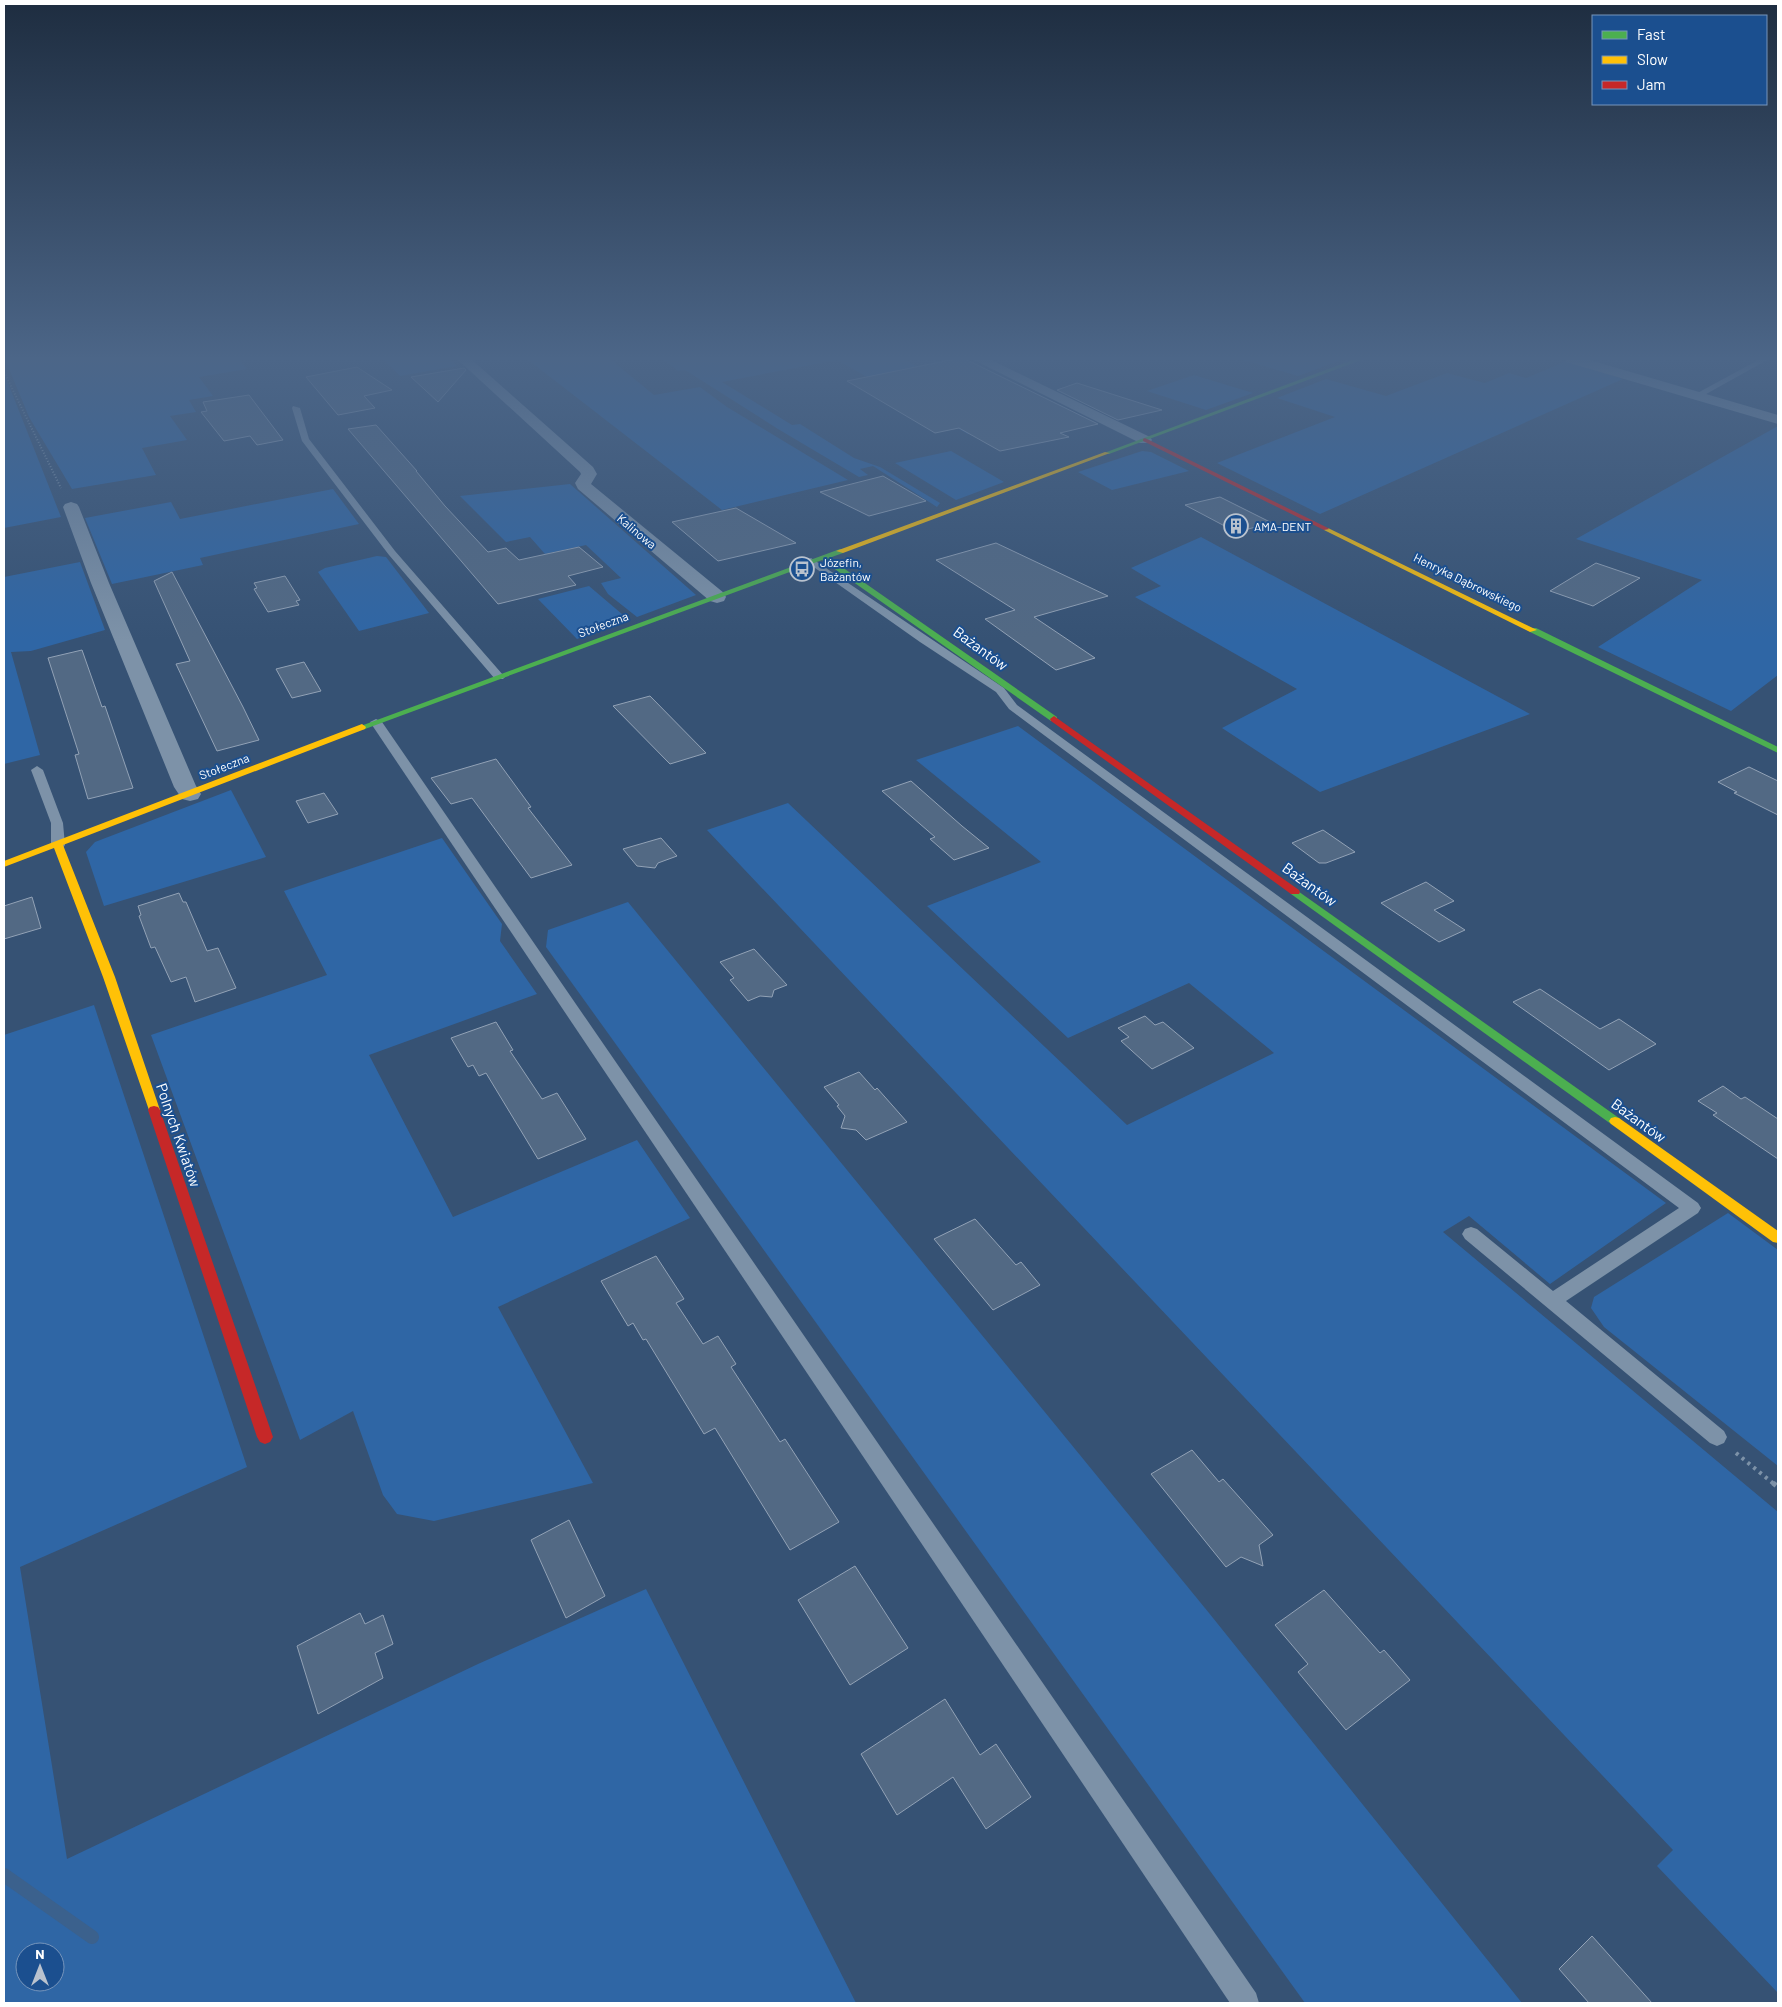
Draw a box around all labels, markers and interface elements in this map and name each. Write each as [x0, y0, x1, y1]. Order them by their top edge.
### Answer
legend [1592, 15, 1767, 105]
text: Fast [1637, 25, 1665, 43]
text: Slow [1637, 50, 1668, 68]
text: Jam [1637, 75, 1666, 93]
street label: Kalinowa [615, 511, 659, 551]
building icon: AMA-DENT [1223, 513, 1249, 539]
place label: AMA-DENT [1254, 519, 1312, 533]
street label: Henryka Dąbrowskiego [1412, 550, 1524, 614]
place label: Józefin, Bażantów [820, 555, 871, 583]
bus stop icon: Józefin, Bażantów [789, 556, 815, 582]
street label: Stołeczna [576, 608, 630, 640]
street label: Bażantów [950, 622, 1012, 674]
street label: Stołeczna [197, 750, 251, 782]
street label: Bażantów [1279, 858, 1341, 910]
street label: Polnych Kwiatów [153, 1081, 205, 1189]
street label: Bażantów [1608, 1094, 1670, 1146]
north arrow [15, 1942, 65, 1992]
text: N [35, 1945, 45, 1962]

